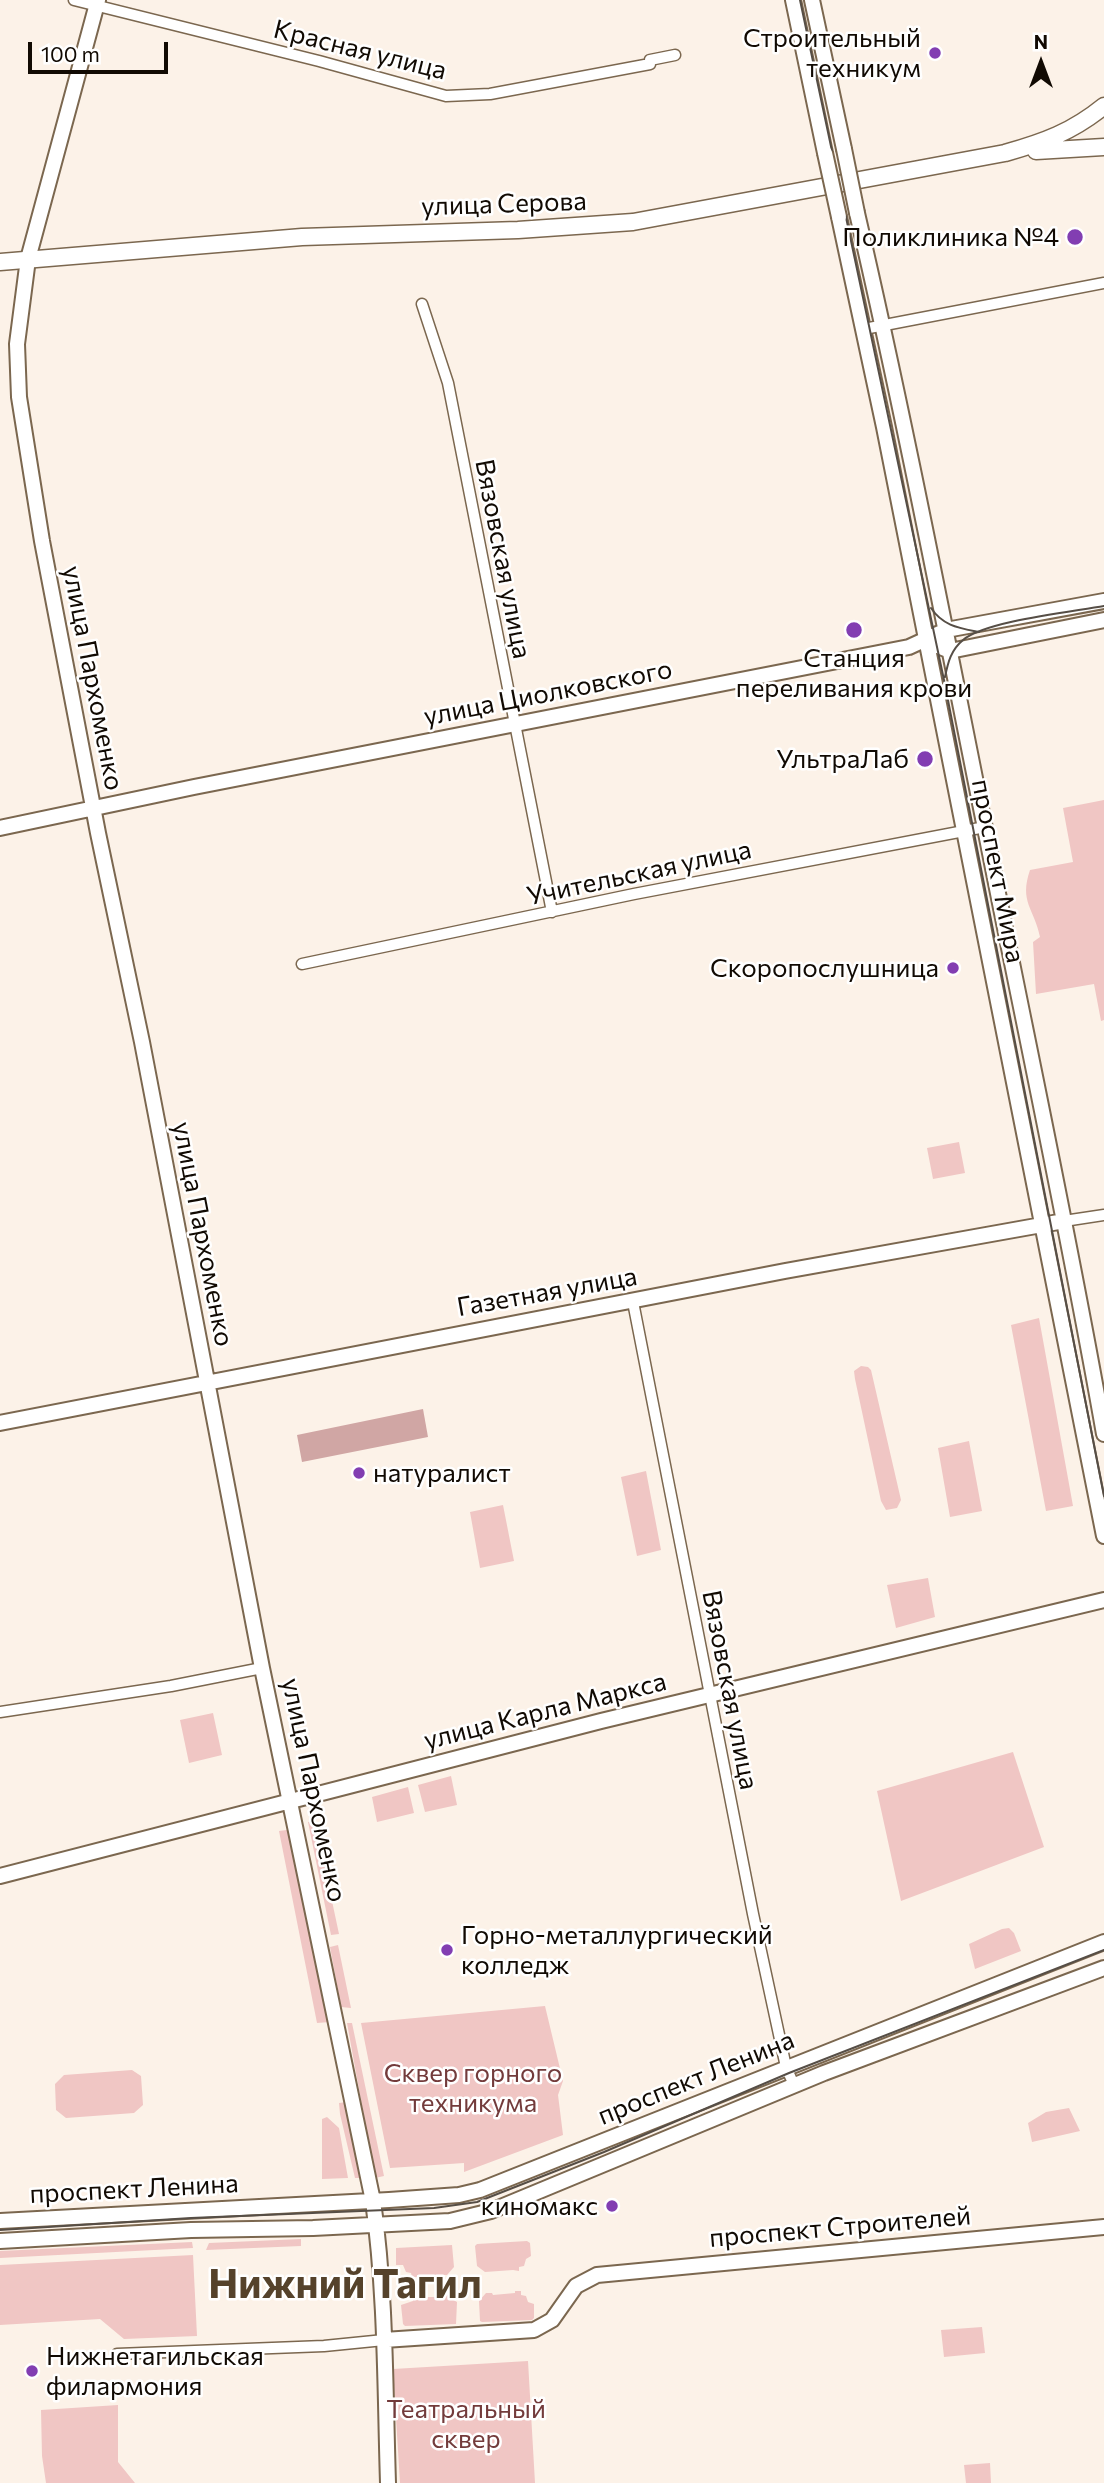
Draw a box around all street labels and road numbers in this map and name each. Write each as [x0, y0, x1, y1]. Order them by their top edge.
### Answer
street label: Красная улица [270, 13, 450, 87]
street label: улица Серова [421, 186, 587, 222]
street label: Вязовская улица [468, 457, 538, 661]
street label: улица Пархоменко [56, 563, 130, 793]
street label: улица Циолковского [421, 654, 675, 732]
street label: проспект Мира [965, 776, 1031, 966]
street label: Учительская улица [524, 834, 754, 912]
street label: улица Пархоменко [166, 1119, 240, 1349]
street label: Газетная улица [454, 1261, 640, 1323]
street label: Вязовская улица [695, 1588, 765, 1792]
street label: улица Карла Маркса [421, 1666, 669, 1756]
street label: улица Пархоменко [275, 1675, 353, 1905]
street label: проспект Ленина [593, 2024, 799, 2132]
street label: проспект Ленина [29, 2168, 239, 2210]
street label: проспект Строителей [708, 2200, 972, 2254]

